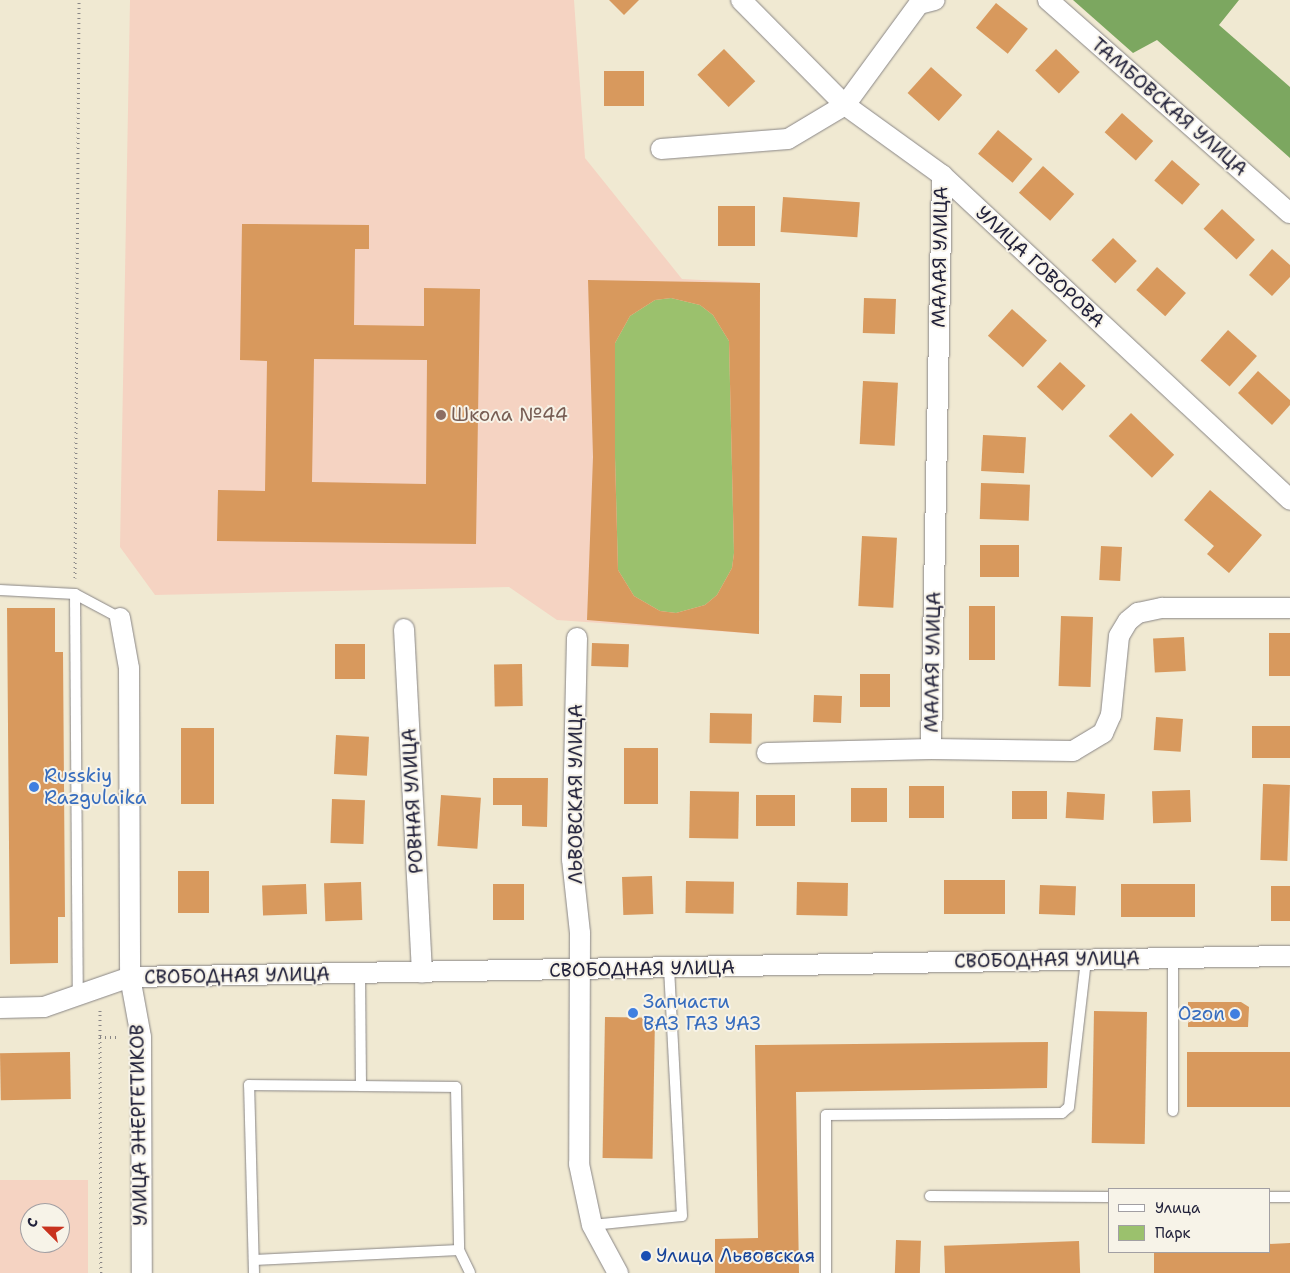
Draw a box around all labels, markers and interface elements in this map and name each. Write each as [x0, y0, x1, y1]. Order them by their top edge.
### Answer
street label: ТАМБОВСКАЯ УЛИЦА [1086, 33, 1252, 181]
street label: МАЛАЯ УЛИЦА [927, 186, 953, 328]
street label: УЛИЦА ГОВОРОВА [971, 201, 1109, 333]
place label: Школа №44 [451, 404, 568, 426]
marker: Школа №44 [435, 409, 447, 421]
street label: МАЛАЯ УЛИЦА [920, 591, 946, 733]
street label: ЛЬВОВСКАЯ УЛИЦА [565, 704, 587, 884]
street label: РОВНАЯ УЛИЦА [398, 728, 428, 874]
place label: Russkiy Razgulaika [44, 765, 147, 809]
marker: Russkiy Razgulaika [28, 781, 40, 793]
street label: СВОБОДНАЯ УЛИЦА [954, 947, 1140, 973]
street label: СВОБОДНАЯ УЛИЦА [549, 956, 735, 982]
street label: СВОБОДНАЯ УЛИЦА [144, 963, 330, 989]
place label: Запчасти ВАЗ ГАЗ УАЗ [643, 991, 761, 1035]
place label: Ozon [1178, 1003, 1225, 1025]
marker: Запчасти ВАЗ ГАЗ УАЗ [627, 1007, 639, 1019]
marker: Ozon [1229, 1008, 1241, 1020]
street label: УЛИЦА ЭНЕРГЕТИКОВ [126, 1024, 152, 1226]
legend [1108, 1188, 1270, 1253]
text: Улица [1155, 1198, 1200, 1218]
north arrow [20, 1203, 70, 1253]
text: С [22, 1215, 42, 1230]
text: Парк [1155, 1223, 1191, 1243]
place label: Улица Львовская [656, 1245, 815, 1267]
marker: Улица Львовская [640, 1250, 652, 1262]

